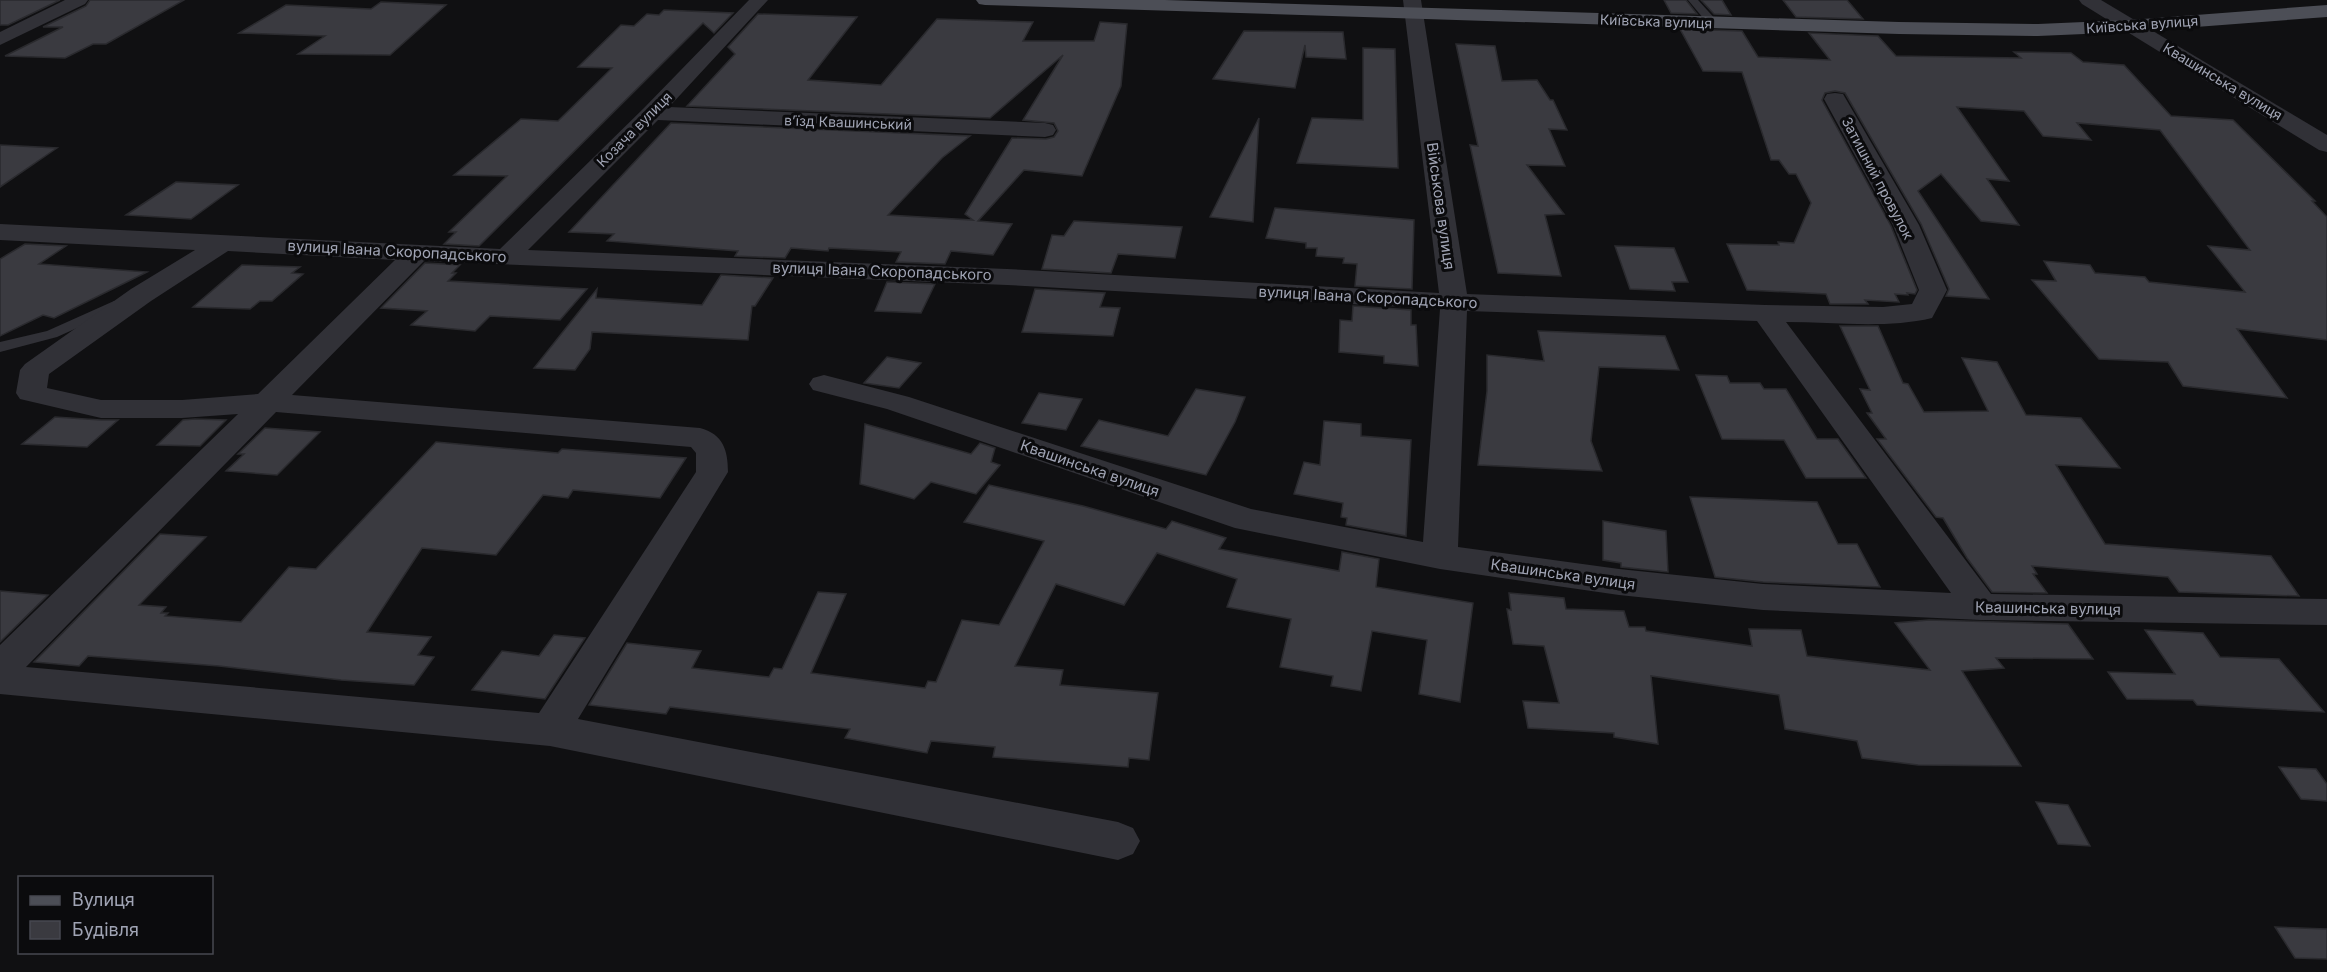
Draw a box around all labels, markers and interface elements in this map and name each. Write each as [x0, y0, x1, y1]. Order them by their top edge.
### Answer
street label: Київська вулиця [1600, 11, 1712, 31]
street label: Київська вулиця [2085, 12, 2199, 36]
street label: Квашинська вулиця [2160, 39, 2286, 123]
street label: Козача вулиця [593, 88, 675, 170]
street label: в’їзд Квашинський [784, 111, 912, 133]
street label: Затишний провулок [1839, 114, 1918, 242]
street label: Військова вулиця [1423, 141, 1459, 271]
street label: вулиця Івана Скоропадського [287, 236, 507, 266]
street label: вулиця Івана Скоропадського [772, 258, 992, 284]
street label: вулиця Івана Скоропадського [1258, 282, 1478, 312]
street label: Квашинська вулиця [1018, 435, 1162, 501]
street label: Квашинська вулиця [1490, 554, 1636, 594]
street label: Квашинська вулиця [1975, 597, 2121, 619]
legend [18, 876, 213, 954]
text: Вулиця [72, 889, 135, 910]
text: Будівля [72, 919, 139, 940]

